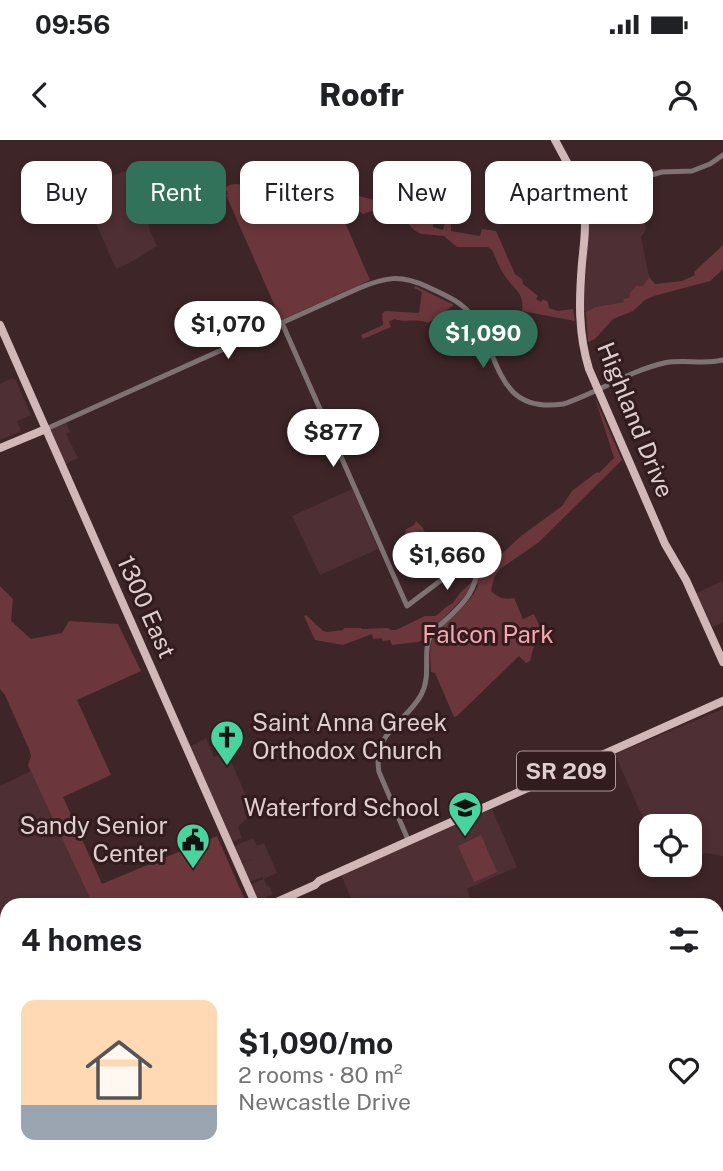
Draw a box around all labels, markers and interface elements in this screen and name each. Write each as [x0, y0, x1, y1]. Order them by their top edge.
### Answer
text: 09:56 [35, 9, 111, 40]
icon: back [21, 76, 59, 114]
text: Roofr [319, 76, 404, 113]
icon: person [664, 76, 702, 114]
chip: Buy [21, 161, 112, 224]
chip: Rent [126, 161, 226, 224]
chip: Filters [240, 161, 359, 224]
chip: New [373, 161, 471, 224]
chip: Apartment [485, 161, 653, 224]
pin: $1,070 [171, 302, 285, 361]
text: $1,070 [190, 310, 266, 337]
pin: $1,090 [426, 310, 540, 370]
text: $1,090 [445, 319, 521, 346]
street label: Highland Drive [592, 338, 680, 501]
pin: $877 [292, 410, 374, 469]
text: $877 [303, 418, 363, 445]
pin: $1,660 [390, 532, 504, 592]
text: $1,660 [409, 541, 485, 568]
street label: 1300 East [112, 551, 182, 662]
park label: Falcon Park [422, 620, 554, 648]
place label: Saint Anna Greek Orthodox Church [252, 708, 447, 764]
church icon: Saint Anna Greek Orthodox Church [208, 718, 246, 767]
road number: SR 209 [517, 751, 615, 790]
school or university icon: Waterford School [446, 789, 484, 838]
place label: Waterford School [244, 793, 440, 821]
place label: Sandy Senior Center [20, 811, 168, 867]
map controls [639, 814, 702, 877]
button: locate [639, 814, 702, 877]
public building icon: Sandy Senior Center [174, 821, 212, 870]
icon: filters [665, 921, 703, 959]
text: 4 homes [21, 922, 142, 958]
text: $1,090/mo [238, 1025, 393, 1061]
icon: home [77, 1028, 161, 1112]
icon: heart [665, 1051, 703, 1089]
text: 2 rooms · 80 m² [238, 1061, 403, 1088]
text: Newcastle Drive [238, 1088, 411, 1115]

